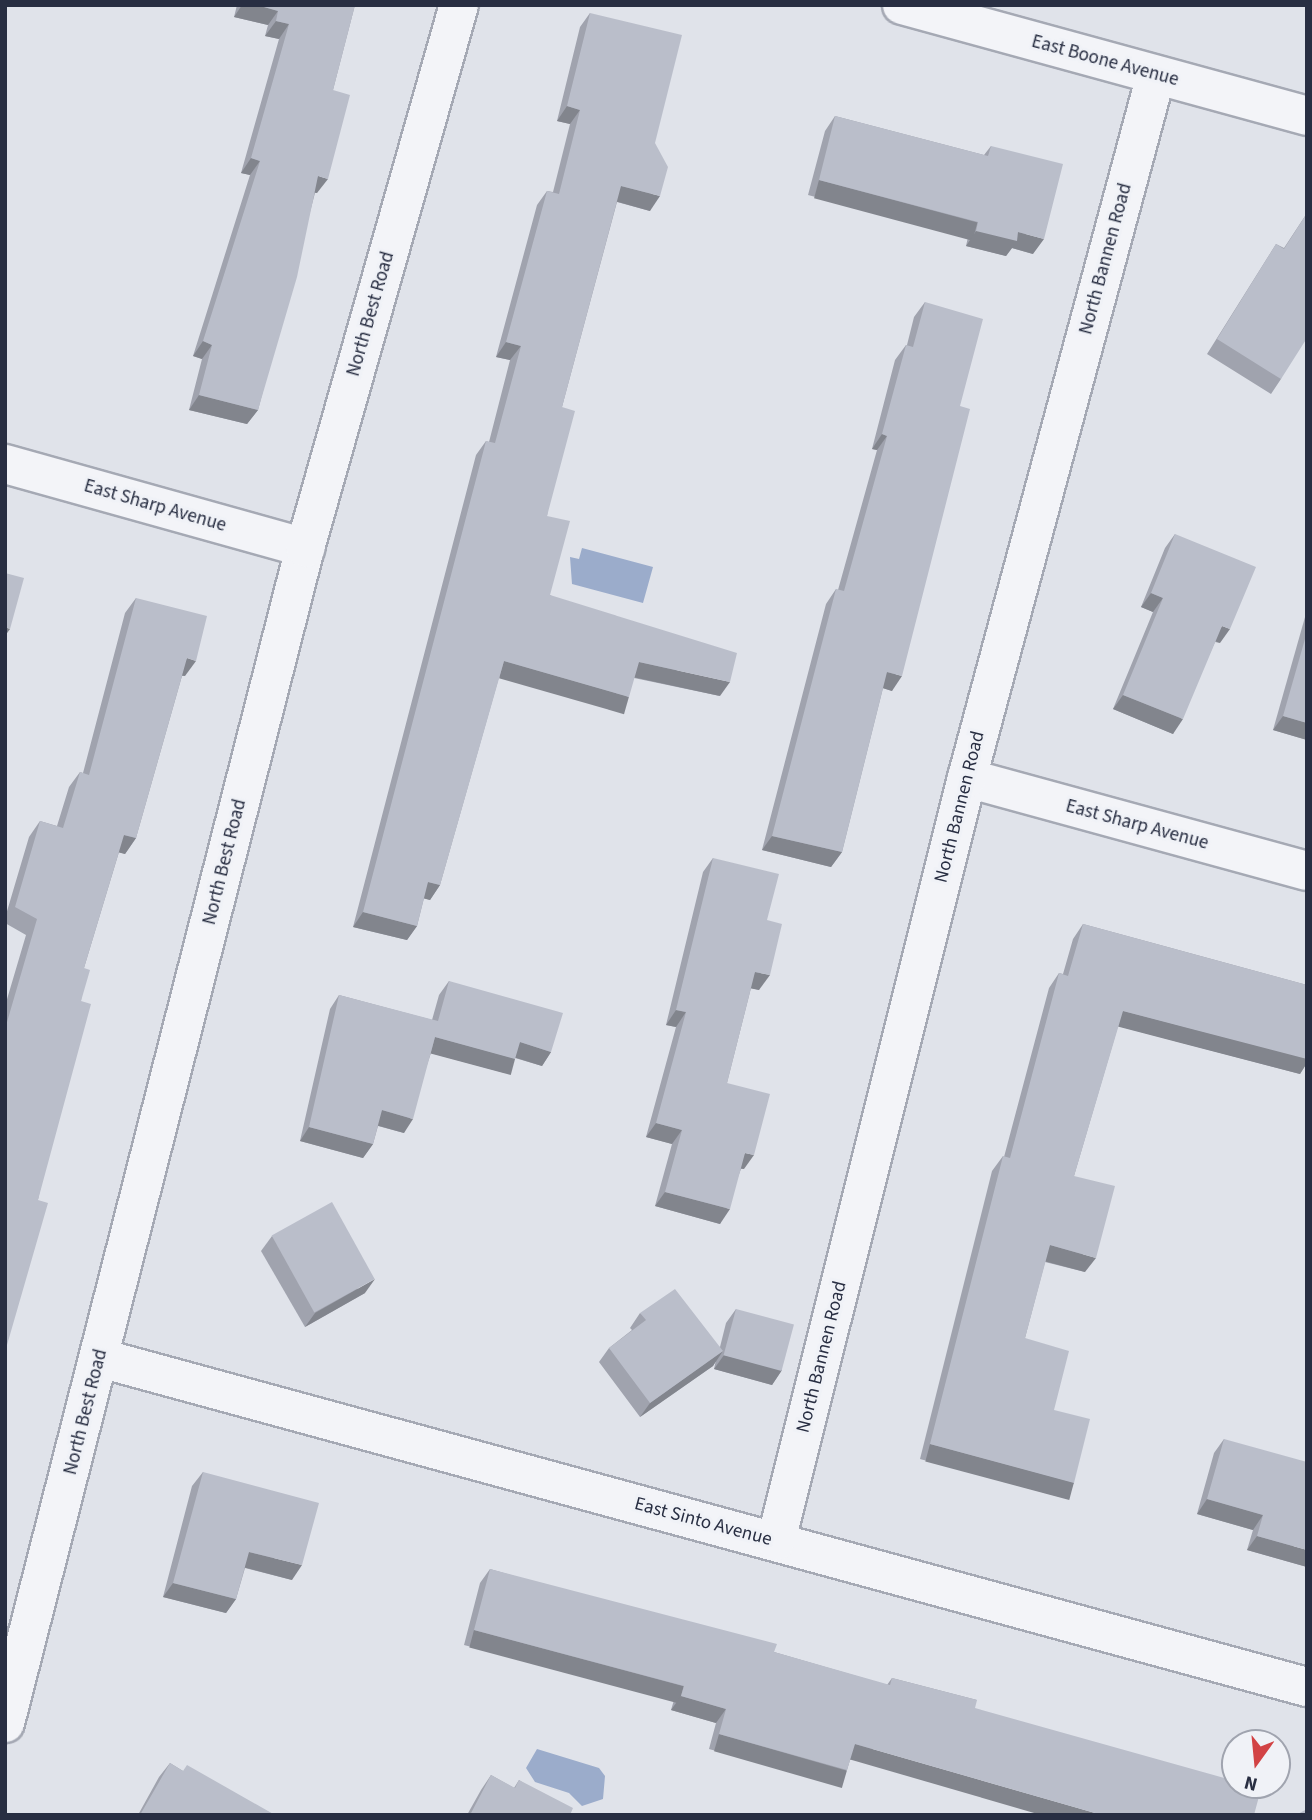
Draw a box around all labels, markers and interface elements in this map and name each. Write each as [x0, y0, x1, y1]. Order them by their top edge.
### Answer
street label: East Boone Avenue [1029, 30, 1181, 92]
street label: North Bannen Road [1075, 181, 1137, 337]
street label: North Best Road [342, 249, 400, 379]
street label: East Sharp Avenue [81, 475, 229, 537]
street label: North Bannen Road [930, 729, 990, 885]
street label: East Sharp Avenue [1063, 795, 1211, 855]
street label: North Best Road [198, 797, 252, 927]
street label: North Bannen Road [792, 1279, 852, 1435]
street label: North Best Road [59, 1347, 113, 1477]
street label: East Sinto Avenue [632, 1493, 774, 1551]
north arrow [1221, 1729, 1291, 1799]
text: N [1241, 1768, 1261, 1798]

